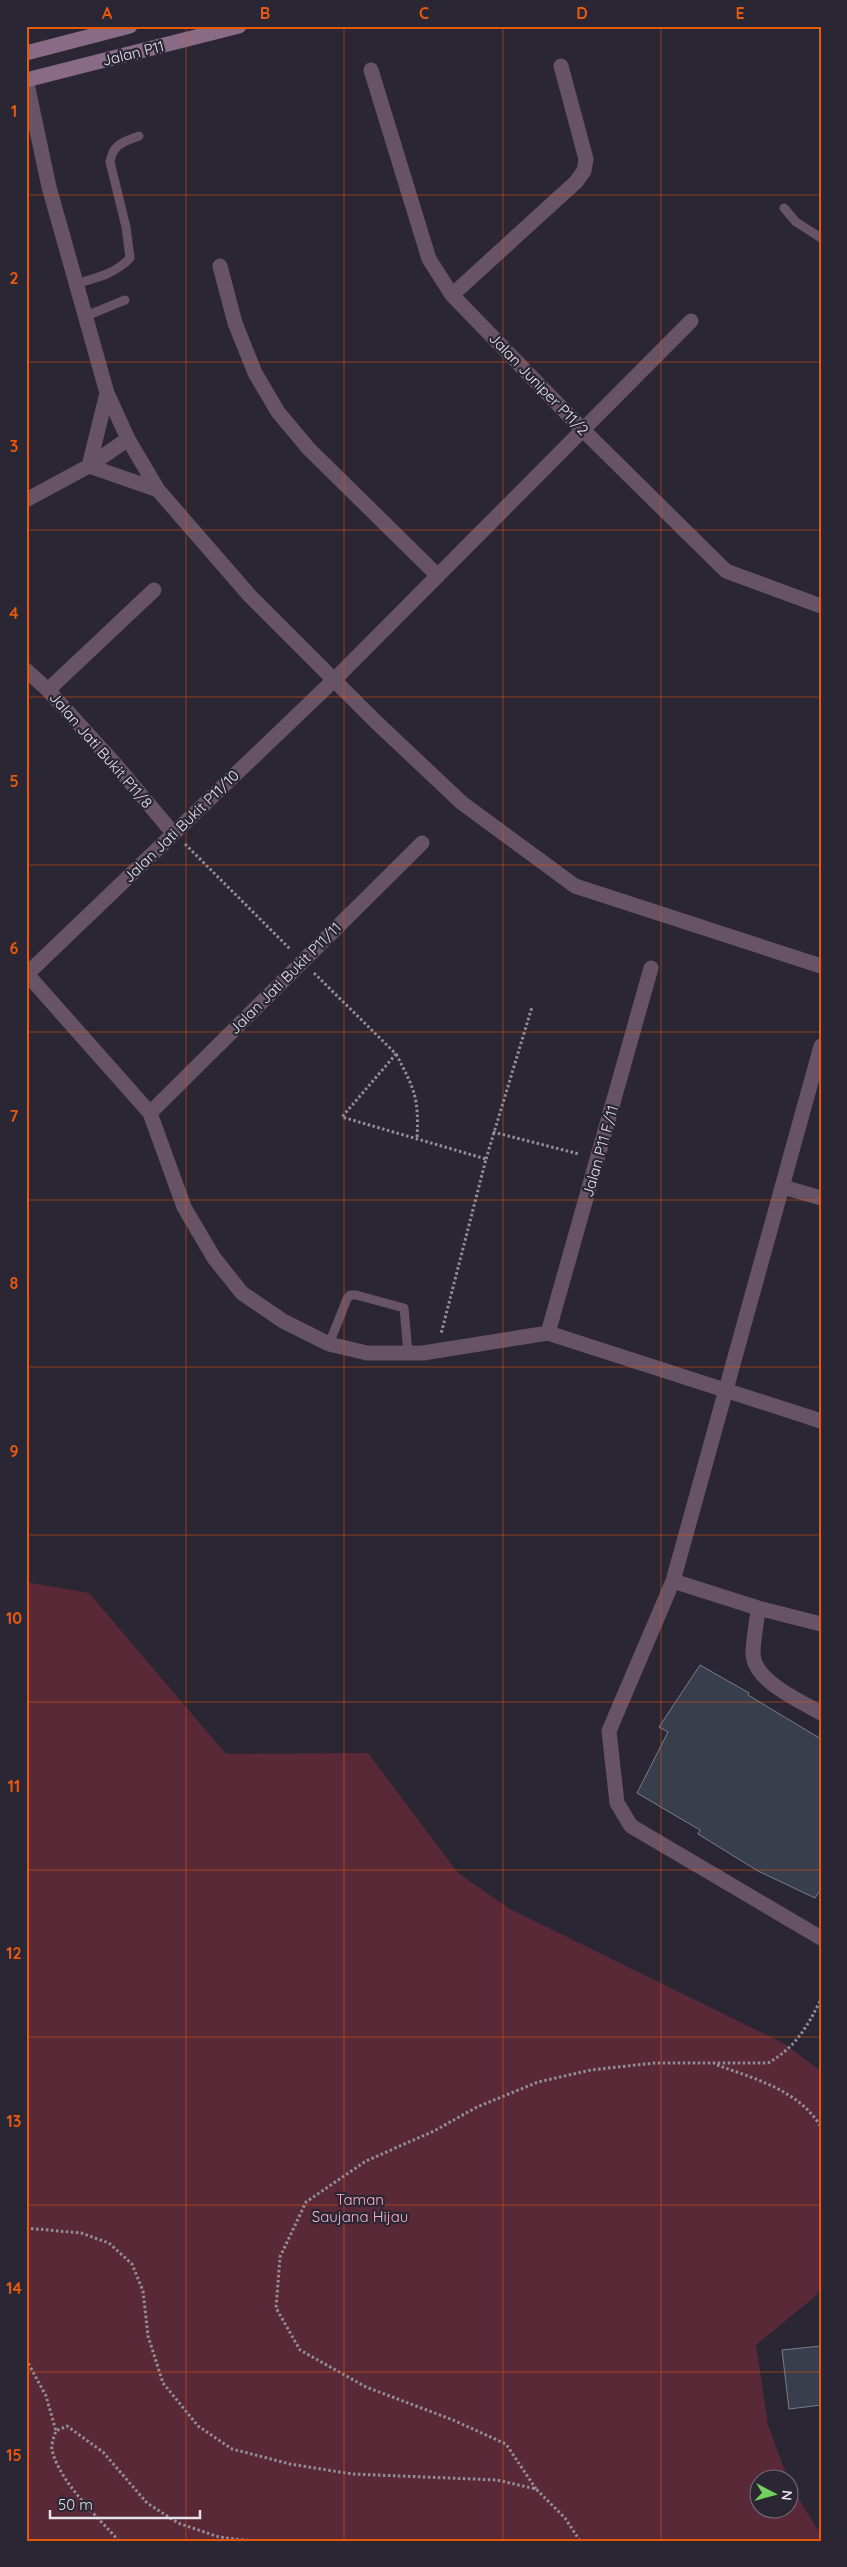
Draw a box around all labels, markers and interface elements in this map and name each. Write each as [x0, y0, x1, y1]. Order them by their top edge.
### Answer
text: A [102, 3, 113, 23]
text: B [260, 3, 270, 23]
text: C [419, 3, 429, 23]
text: D [576, 3, 588, 23]
text: E [735, 3, 745, 23]
street label: Jalan P11 [100, 36, 166, 70]
text: 1 [11, 101, 17, 121]
text: 2 [9, 268, 19, 288]
street label: Jalan Juniper P11/2 [485, 329, 593, 439]
text: 3 [10, 436, 18, 456]
text: 4 [9, 603, 19, 623]
street label: Jalan Jati Bukit P11/8 [45, 688, 157, 812]
street label: Jalan Jati Bukit P11/10 [119, 766, 243, 886]
text: 5 [9, 771, 19, 791]
street label: Jalan Jati Bukit P11/11 [225, 918, 345, 1038]
text: 6 [10, 938, 19, 958]
street label: Jalan P11 F/11 [578, 1103, 622, 1199]
text: 7 [10, 1106, 19, 1126]
text: 8 [10, 1273, 19, 1293]
text: 9 [9, 1441, 19, 1461]
text: 10 [6, 1608, 22, 1628]
text: 11 [8, 1776, 20, 1796]
text: 12 [6, 1943, 22, 1963]
text: 13 [7, 2111, 21, 2131]
park label: Taman Saujana Hijau [312, 2190, 408, 2226]
text: 14 [6, 2278, 22, 2298]
text: 15 [6, 2445, 22, 2465]
north arrow [750, 2470, 800, 2520]
scale bar [50, 2487, 200, 2519]
text: N [777, 2489, 796, 2501]
text: 50 m [58, 2495, 93, 2514]

